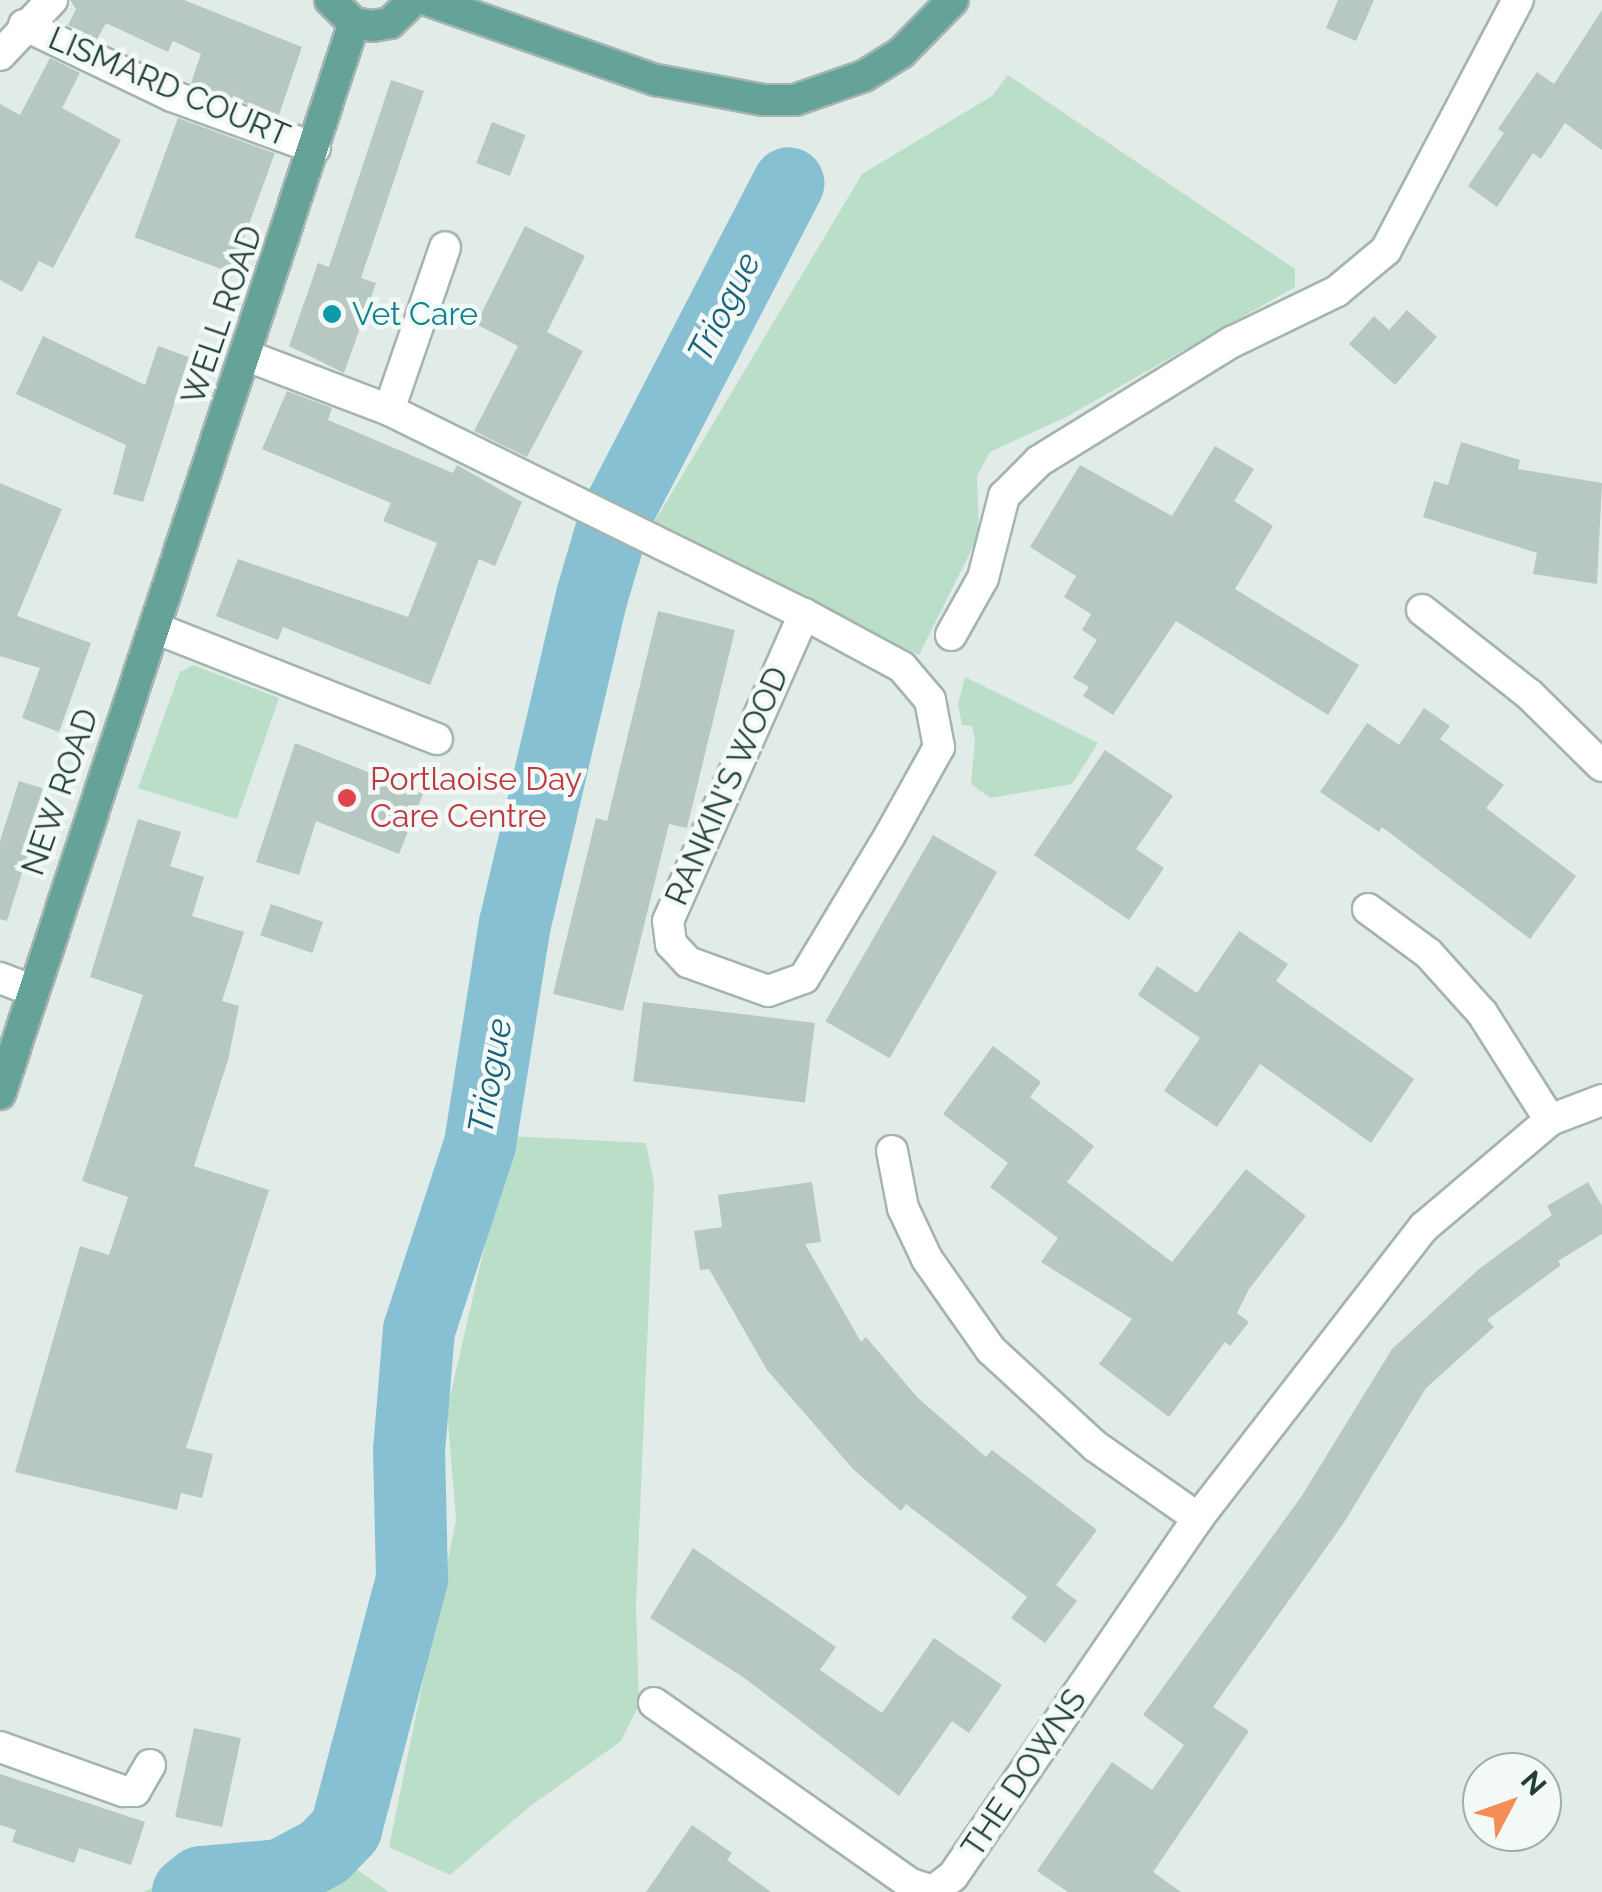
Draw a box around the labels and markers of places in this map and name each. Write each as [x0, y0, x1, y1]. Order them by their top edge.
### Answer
place label: Vet Care [352, 295, 478, 333]
marker: Vet Care [321, 303, 343, 325]
place label: Portlaoise Day Care Centre [370, 761, 582, 836]
marker: Portlaoise Day Care Centre [334, 785, 360, 811]

